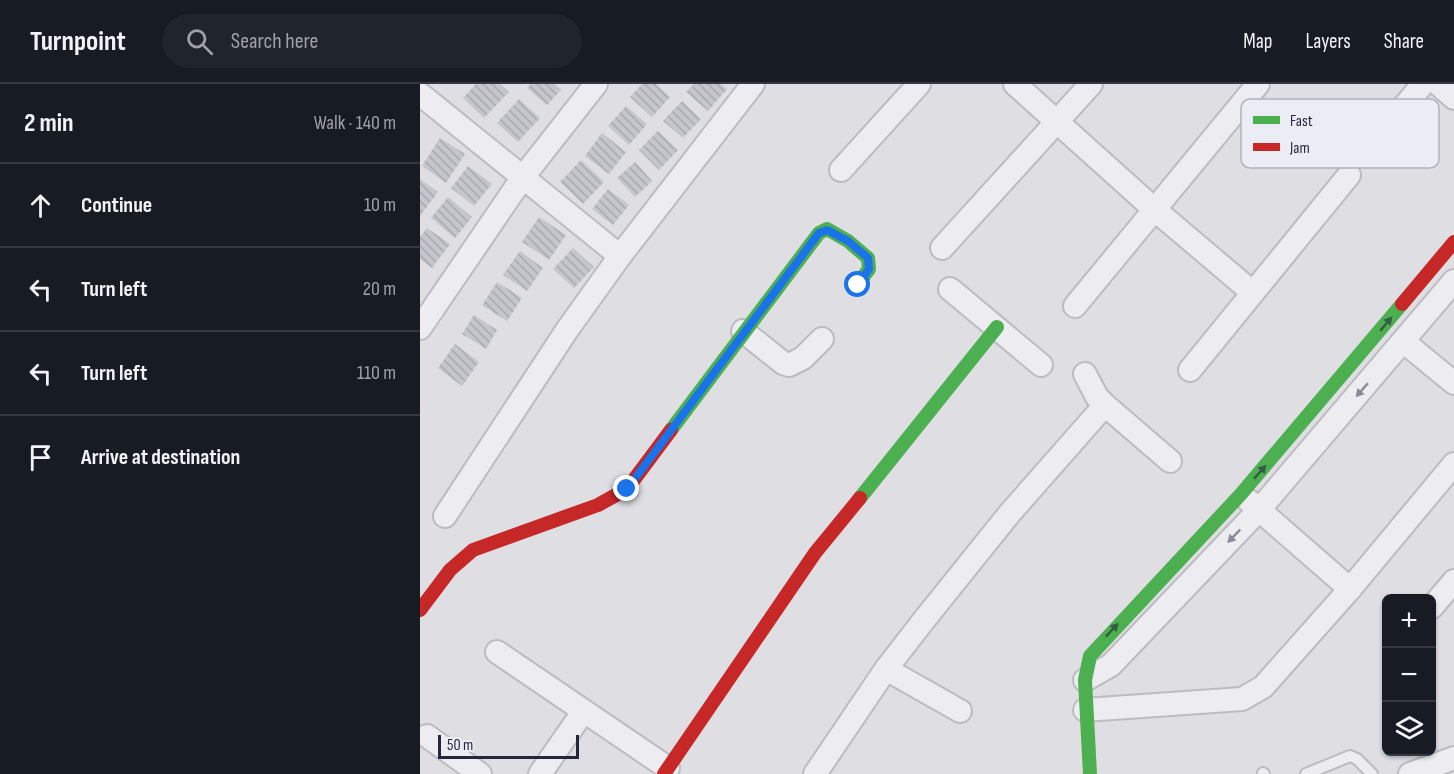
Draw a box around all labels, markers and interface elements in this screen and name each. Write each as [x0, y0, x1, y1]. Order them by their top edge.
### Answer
search box [162, 14, 582, 68]
text: Turnpoint [30, 25, 126, 58]
icon: search [183, 25, 216, 58]
text: Search here [231, 28, 318, 55]
text: Map [1243, 29, 1272, 54]
text: Layers [1305, 29, 1351, 54]
text: Share [1384, 29, 1424, 54]
legend [1241, 99, 1439, 168]
text: 2 min [24, 108, 74, 139]
text: Walk · 140 m [314, 111, 396, 135]
text: Fast [1290, 112, 1313, 131]
text: Jam [1289, 139, 1310, 158]
icon: ahead [24, 189, 57, 222]
text: Continue [81, 192, 152, 219]
text: 10 m [364, 193, 396, 217]
route start [844, 271, 870, 297]
icon: left [24, 273, 57, 306]
text: Turn left [81, 276, 147, 303]
text: 20 m [363, 277, 396, 301]
one-way arrow [1379, 316, 1392, 332]
icon: left [24, 357, 57, 390]
text: Turn left [81, 360, 147, 387]
text: 110 m [357, 361, 396, 385]
one-way arrow [1356, 382, 1369, 398]
icon: arrive [24, 441, 57, 474]
text: Arrive at destination [81, 444, 240, 471]
one-way arrow [1253, 464, 1266, 480]
route end [613, 475, 639, 501]
one-way arrow [1227, 529, 1241, 544]
map controls [1382, 594, 1436, 756]
button: + [1382, 594, 1436, 648]
one-way arrow [1105, 624, 1119, 638]
button: − [1382, 648, 1436, 702]
button: layers [1382, 702, 1436, 756]
scale bar [438, 732, 579, 760]
text: 50 m [447, 736, 473, 755]

